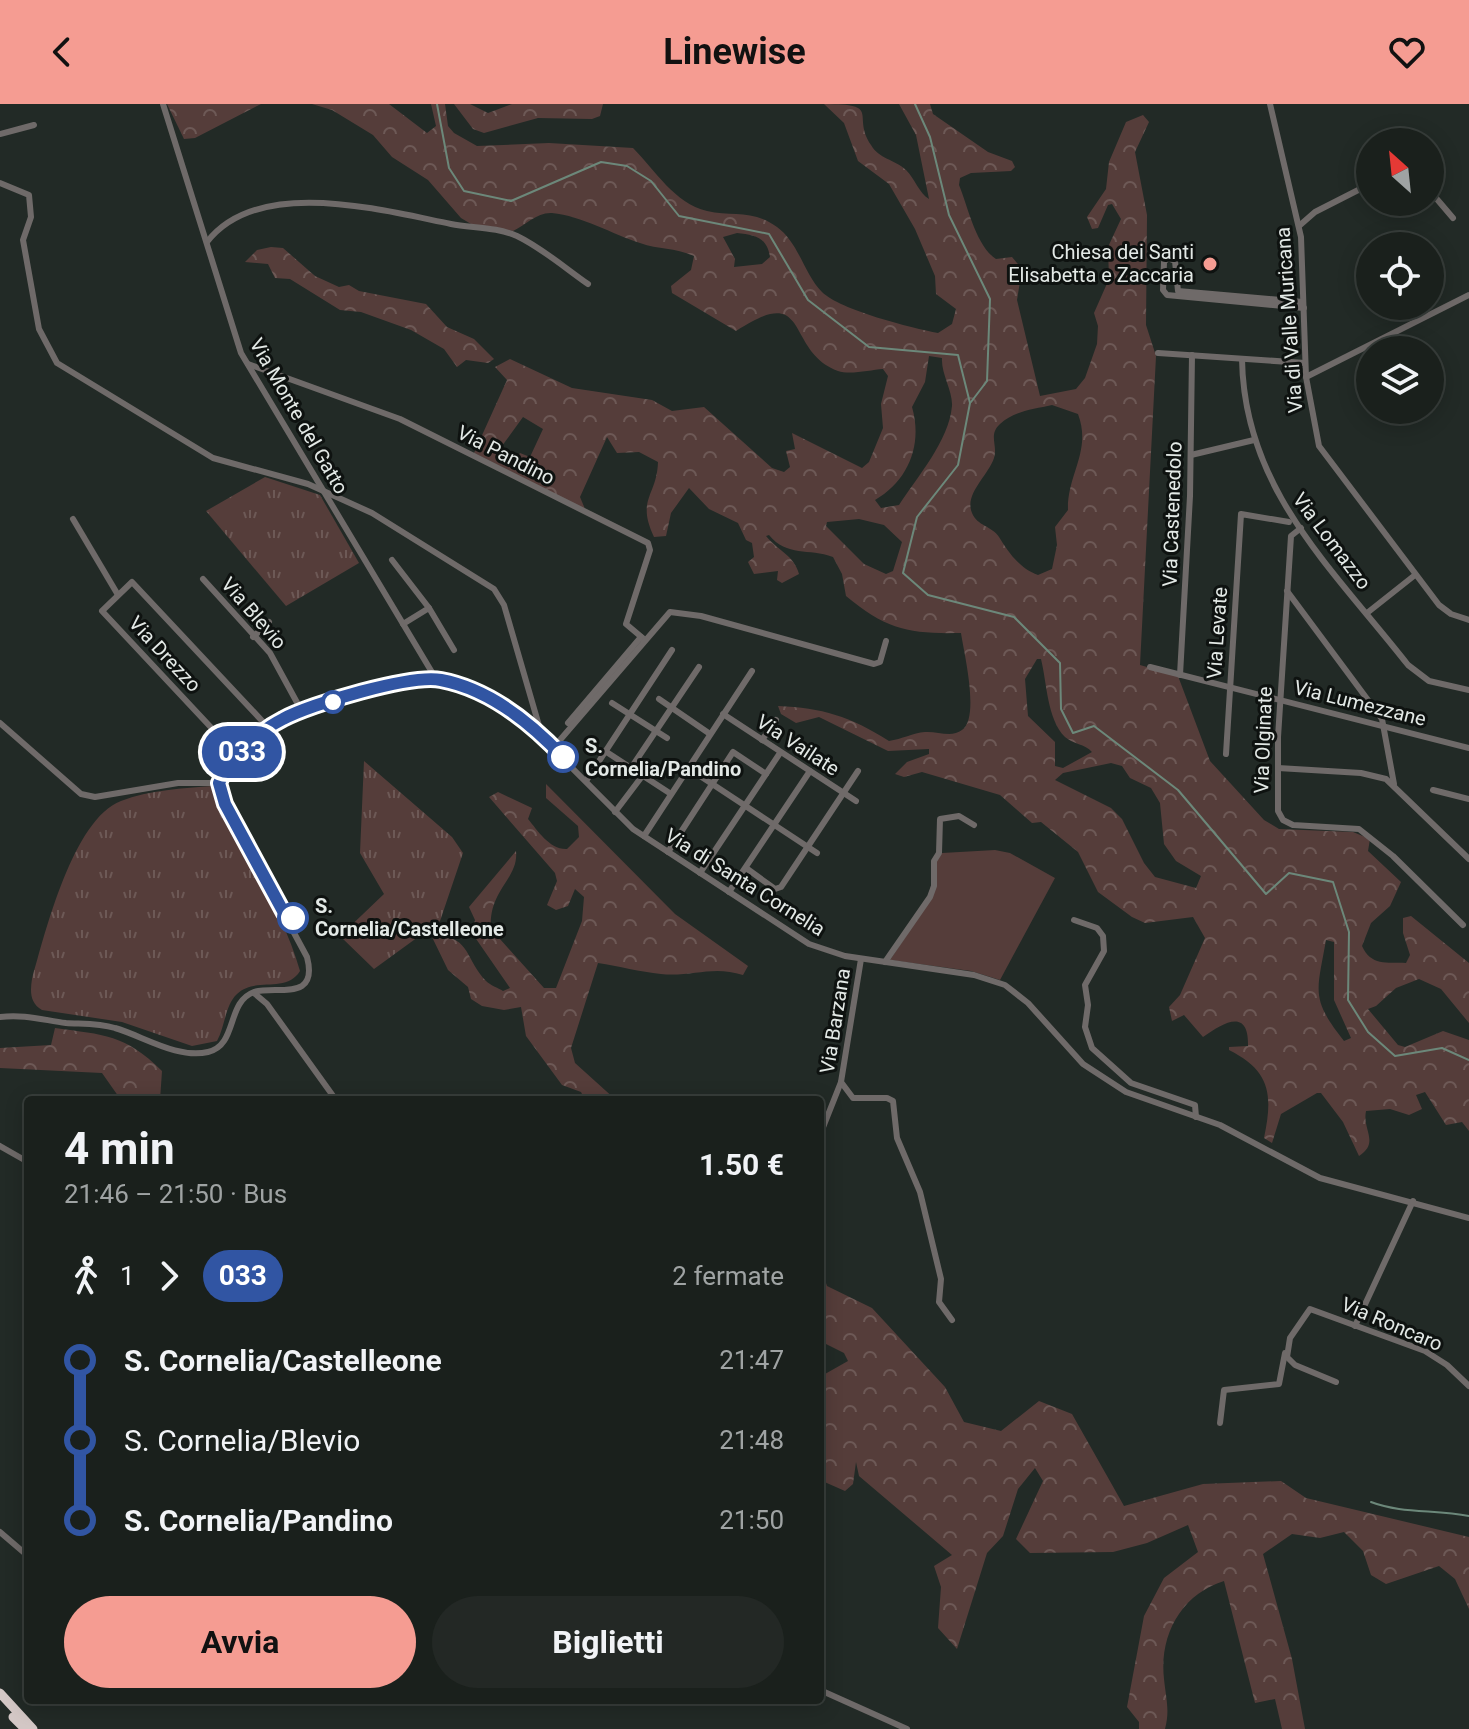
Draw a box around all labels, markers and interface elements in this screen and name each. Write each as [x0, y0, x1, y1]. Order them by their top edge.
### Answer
icon: back [40, 30, 84, 74]
icon: heart [1385, 30, 1429, 74]
text: Linewise [663, 31, 806, 73]
north arrow [1356, 128, 1444, 216]
map controls [1356, 128, 1444, 424]
street label: Via di Valle Muricana [1271, 226, 1307, 414]
button: locate [1356, 232, 1444, 320]
place label: Chiesa dei Santi Elisabetta e Zaccaria [1008, 240, 1194, 287]
marker: Chiesa dei Santi Elisabetta e Zaccaria [1201, 255, 1219, 273]
street label: Via Monte del Gatto [245, 334, 353, 498]
button: layers [1356, 336, 1444, 424]
street label: Via Pandino [453, 420, 559, 490]
street label: Via Castenedolo [1157, 441, 1187, 587]
street label: Via Lomazzo [1288, 488, 1376, 594]
street label: Via Blevio [216, 572, 292, 654]
street label: Via Levate [1202, 586, 1232, 680]
street label: Via Drezzo [124, 611, 206, 697]
street label: Via Lumezzane [1291, 675, 1429, 731]
street label: Via Olginate [1249, 686, 1277, 794]
unlabelled marker [322, 691, 344, 713]
street label: Via Vailate [752, 709, 844, 781]
line badge: 033 [196, 726, 288, 778]
place label: S. Cornelia/Pandino [585, 734, 741, 781]
text: 033 [218, 735, 266, 768]
marker: S. Cornelia/Pandino [548, 742, 578, 772]
street label: Via di Santa Cornelia [661, 823, 829, 941]
place label: S. Cornelia/Castelleone [315, 894, 504, 941]
marker: S. Cornelia/Castelleone [278, 903, 308, 933]
street label: Via Barzana [815, 967, 855, 1075]
text: 4 min [64, 1123, 175, 1175]
text: 1.50 € [699, 1147, 784, 1182]
text: 21:46 – 21:50 · Bus [64, 1179, 287, 1209]
icon: walk [64, 1254, 108, 1298]
icon: forward [147, 1254, 191, 1298]
text: 033 [219, 1259, 267, 1292]
text: 1 [120, 1261, 135, 1291]
text: 2 fermate [672, 1261, 784, 1291]
street label: Via Roncaro [1338, 1292, 1446, 1356]
text: S. Cornelia/Castelleone [124, 1343, 442, 1378]
text: 21:47 [719, 1345, 784, 1375]
text: S. Cornelia/Blevio [124, 1423, 360, 1458]
text: 21:48 [719, 1425, 784, 1455]
text: S. Cornelia/Pandino [124, 1503, 393, 1538]
text: 21:50 [719, 1505, 784, 1535]
button: Avvia [64, 1596, 416, 1688]
button: Biglietti [432, 1596, 784, 1688]

